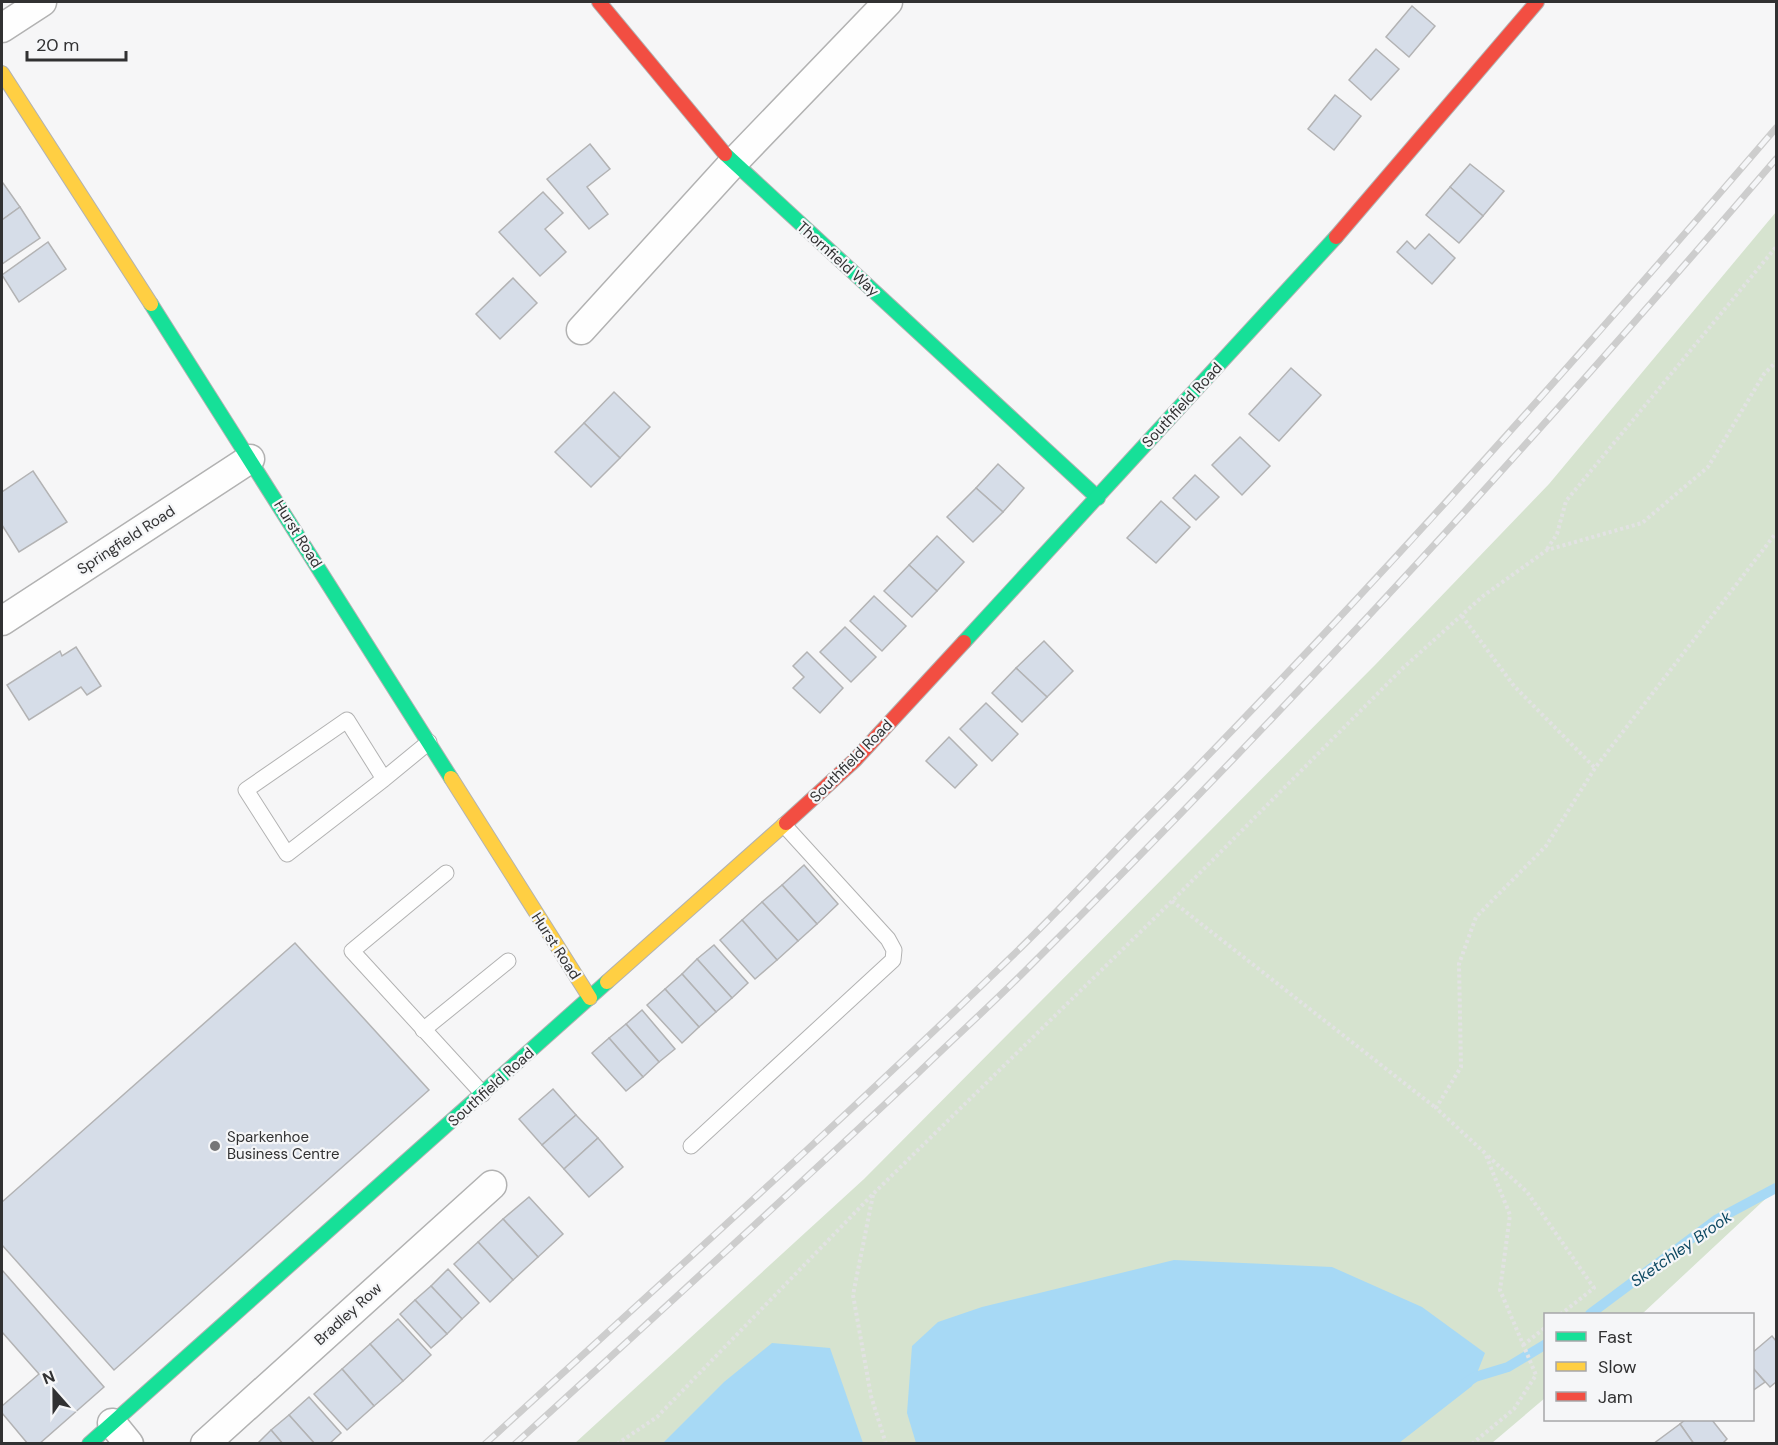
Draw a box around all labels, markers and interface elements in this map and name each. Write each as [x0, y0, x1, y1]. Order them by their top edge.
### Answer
scale bar [27, 24, 126, 62]
text: 20 m [36, 33, 79, 57]
street label: Thornfield Way [793, 217, 884, 302]
street label: Southfield Road [1137, 358, 1227, 452]
street label: Hurst Road [269, 496, 327, 572]
street label: Springfield Road [73, 501, 179, 579]
street label: Southfield Road [805, 715, 897, 807]
street label: Hurst Road [527, 909, 585, 983]
street label: Southfield Road [444, 1043, 538, 1131]
place label: Sparkenhoe Business Centre [227, 1127, 340, 1164]
marker: Sparkenhoe Business Centre [208, 1139, 222, 1153]
water label: Sketchley Brook [1626, 1206, 1736, 1292]
street label: Bradley Row [310, 1278, 387, 1350]
legend [1544, 1313, 1754, 1421]
text: Fast [1598, 1325, 1633, 1349]
text: Slow [1598, 1355, 1637, 1379]
north arrow [24, 1361, 84, 1421]
text: N [40, 1366, 58, 1389]
text: Jam [1598, 1385, 1633, 1409]

